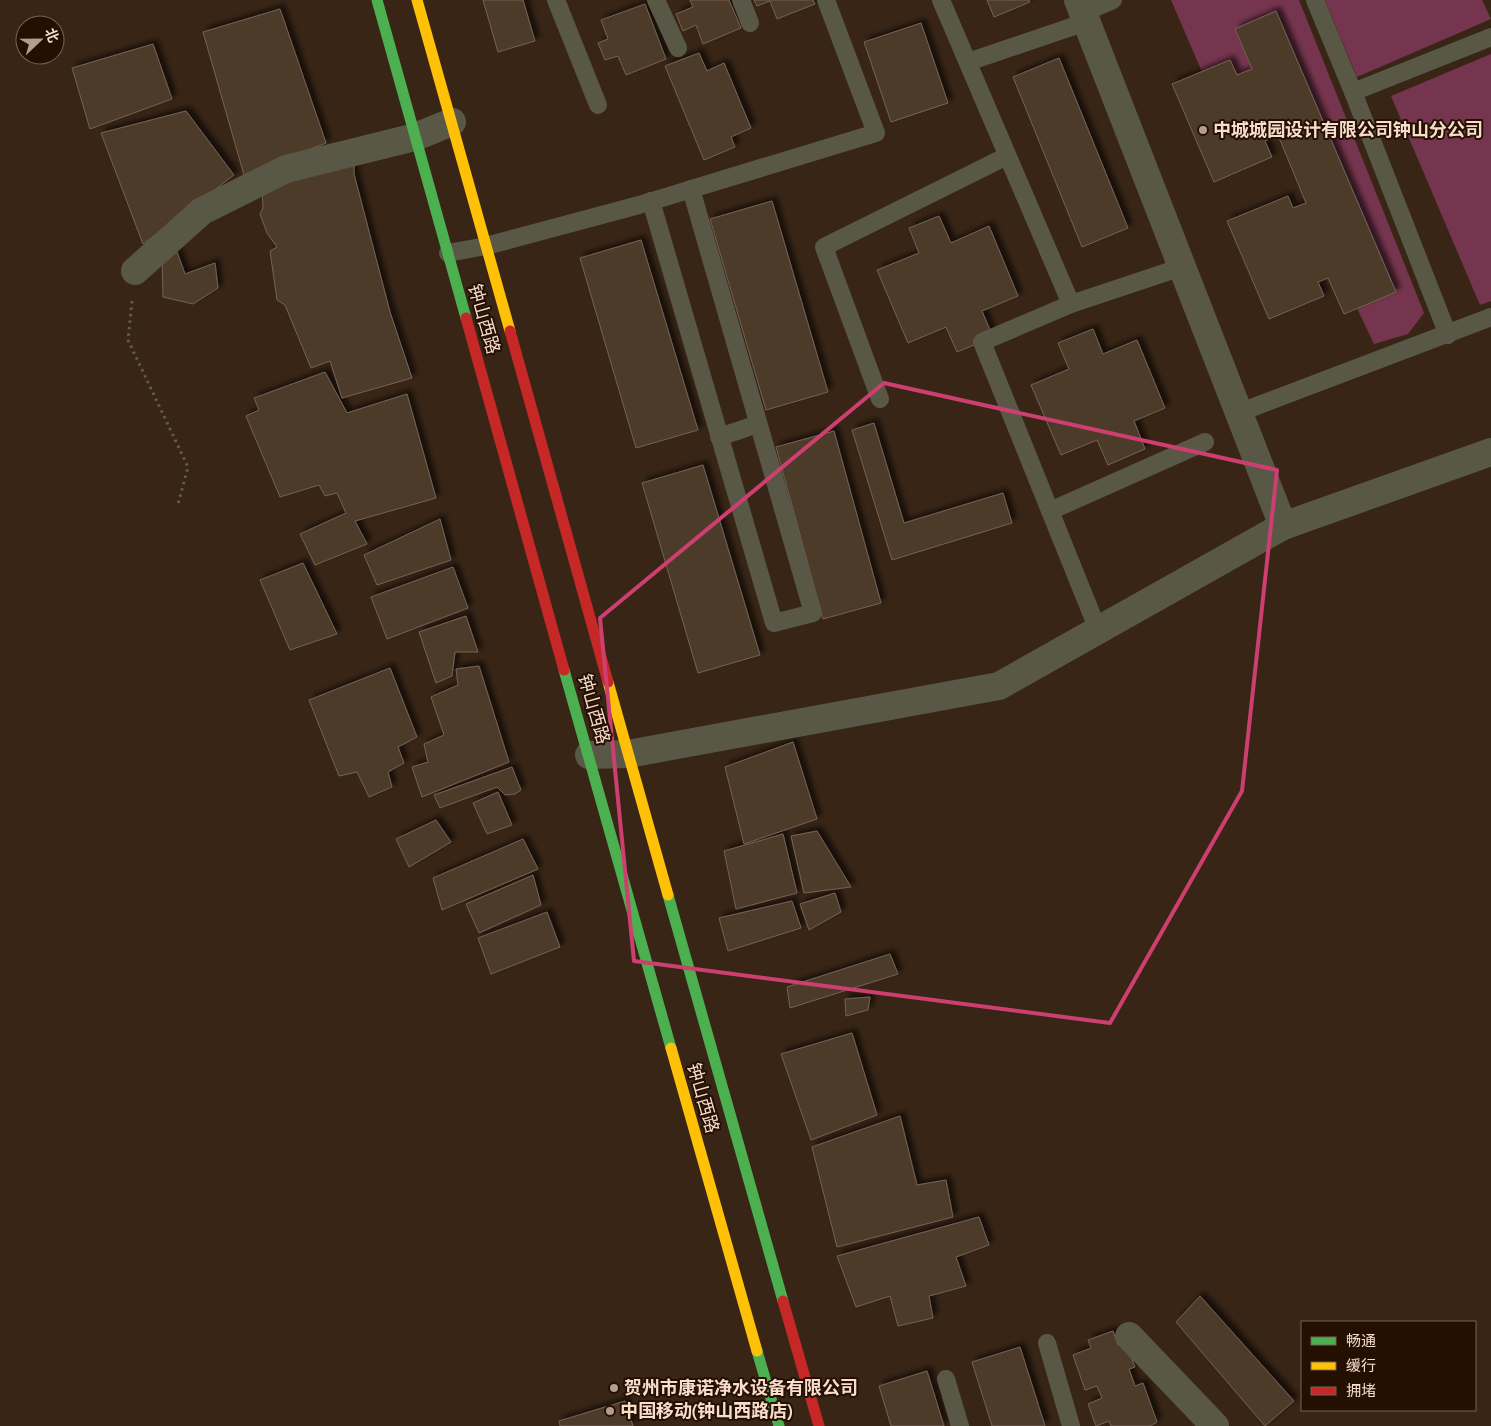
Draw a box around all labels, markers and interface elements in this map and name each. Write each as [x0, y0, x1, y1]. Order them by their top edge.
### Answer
north arrow [15, 15, 65, 65]
text: 北 [41, 26, 62, 45]
place label: 中城城园设计有限公司钟山分公司 [1213, 119, 1483, 141]
marker: 中城城园设计有限公司钟山分公司 [1197, 124, 1209, 136]
street label: 钟山西路 [464, 281, 504, 357]
street label: 钟山西路 [574, 671, 614, 747]
street label: 钟山西路 [683, 1060, 723, 1136]
legend [1301, 1321, 1476, 1411]
text: 畅通 [1346, 1332, 1376, 1350]
text: 缓行 [1346, 1357, 1376, 1375]
place label: 贺州市康诺净水设备有限公司 [624, 1377, 858, 1399]
marker: 贺州市康诺净水设备有限公司 [608, 1382, 620, 1394]
text: 拥堵 [1346, 1382, 1376, 1400]
place label: 中国移动(钟山西路店) [620, 1400, 792, 1422]
marker: 中国移动(钟山西路店) [604, 1405, 616, 1417]

